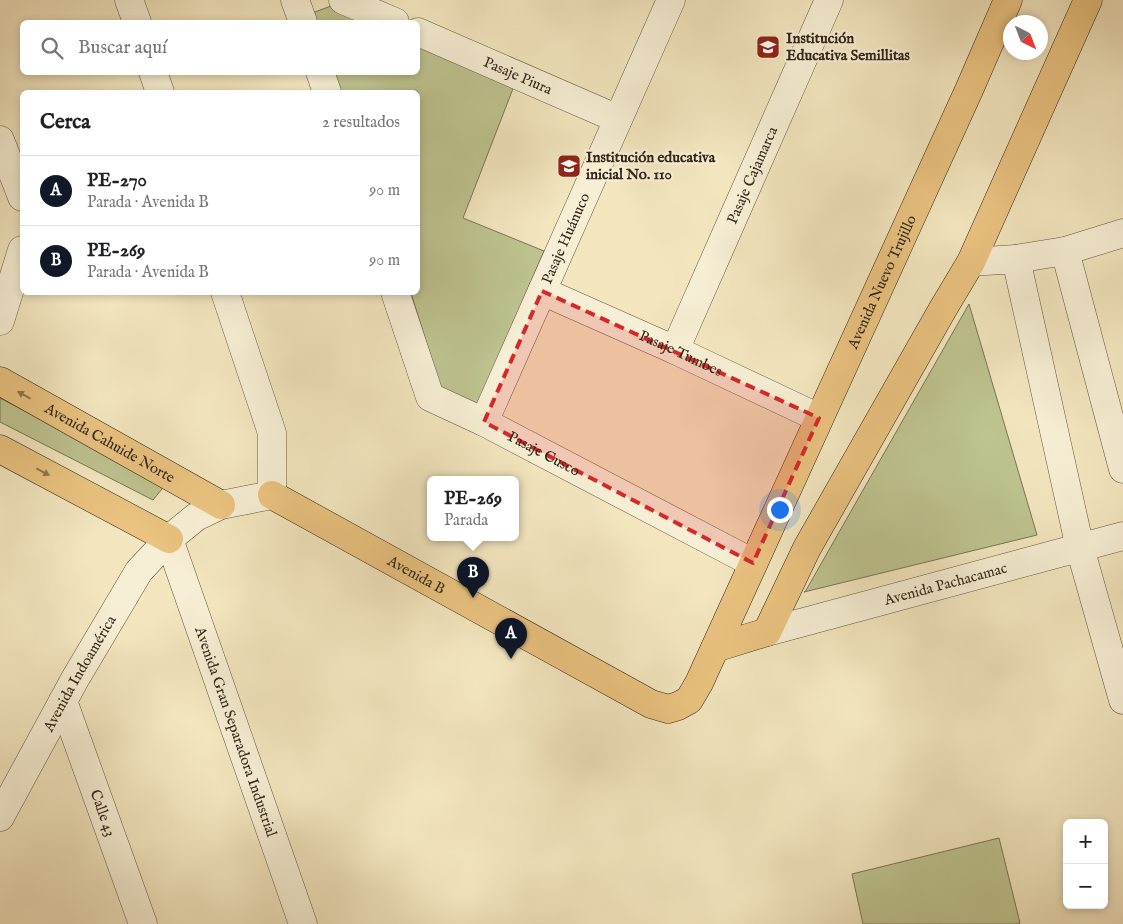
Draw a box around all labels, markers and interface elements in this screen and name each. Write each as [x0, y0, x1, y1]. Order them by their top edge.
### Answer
north arrow [1003, 15, 1048, 60]
search box [20, 20, 420, 75]
place label: Institución Educativa Semillitas [786, 29, 911, 65]
icon: search [38, 34, 66, 62]
school or university icon: Institución Educativa Semillitas [755, 34, 781, 60]
text: Buscar aquí [78, 36, 167, 60]
street label: Pasaje Piura [481, 52, 556, 99]
text: Cerca [40, 109, 90, 136]
text: 2 resultados [322, 113, 400, 133]
street label: Pasaje Cajamarca [722, 123, 782, 227]
place label: Institución educativa inicial No. 110 [586, 148, 716, 184]
school or university icon: Institución educativa inicial No. 110 [556, 153, 582, 179]
text: PE-270 [87, 169, 147, 193]
text: A [51, 181, 61, 201]
text: 90 m [369, 181, 400, 201]
street label: Pasaje Huánuco [537, 190, 594, 287]
text: Parada · Avenida B [87, 193, 209, 213]
street label: Avenida Nuevo Trujillo [843, 212, 920, 353]
text: PE-269 [87, 239, 145, 263]
text: B [51, 251, 61, 271]
text: 90 m [369, 251, 400, 271]
text: Parada · Avenida B [87, 263, 209, 283]
street label: Pasaje Tumbes [636, 326, 725, 381]
one-way arrow [17, 390, 31, 399]
street label: Avenida Cahuide Norte [41, 398, 178, 487]
street label: Pasaje Cusco [505, 427, 583, 480]
one-way arrow [36, 468, 50, 476]
popup [427, 476, 519, 541]
text: PE-269 [444, 487, 502, 511]
your location [767, 497, 793, 523]
text: Parada [444, 511, 488, 531]
street label: Avenida B [383, 551, 449, 598]
pin: B [457, 557, 489, 598]
street label: Avenida Pachacamac [881, 558, 1009, 610]
street label: Avenida Indoamérica [38, 611, 120, 736]
pin: A [495, 618, 527, 659]
street label: Avenida Gran Separadora Industrial [190, 623, 282, 840]
street label: Calle 43 [86, 787, 120, 839]
map controls [1063, 819, 1108, 909]
button: + [1063, 819, 1108, 864]
button: − [1063, 864, 1108, 909]

